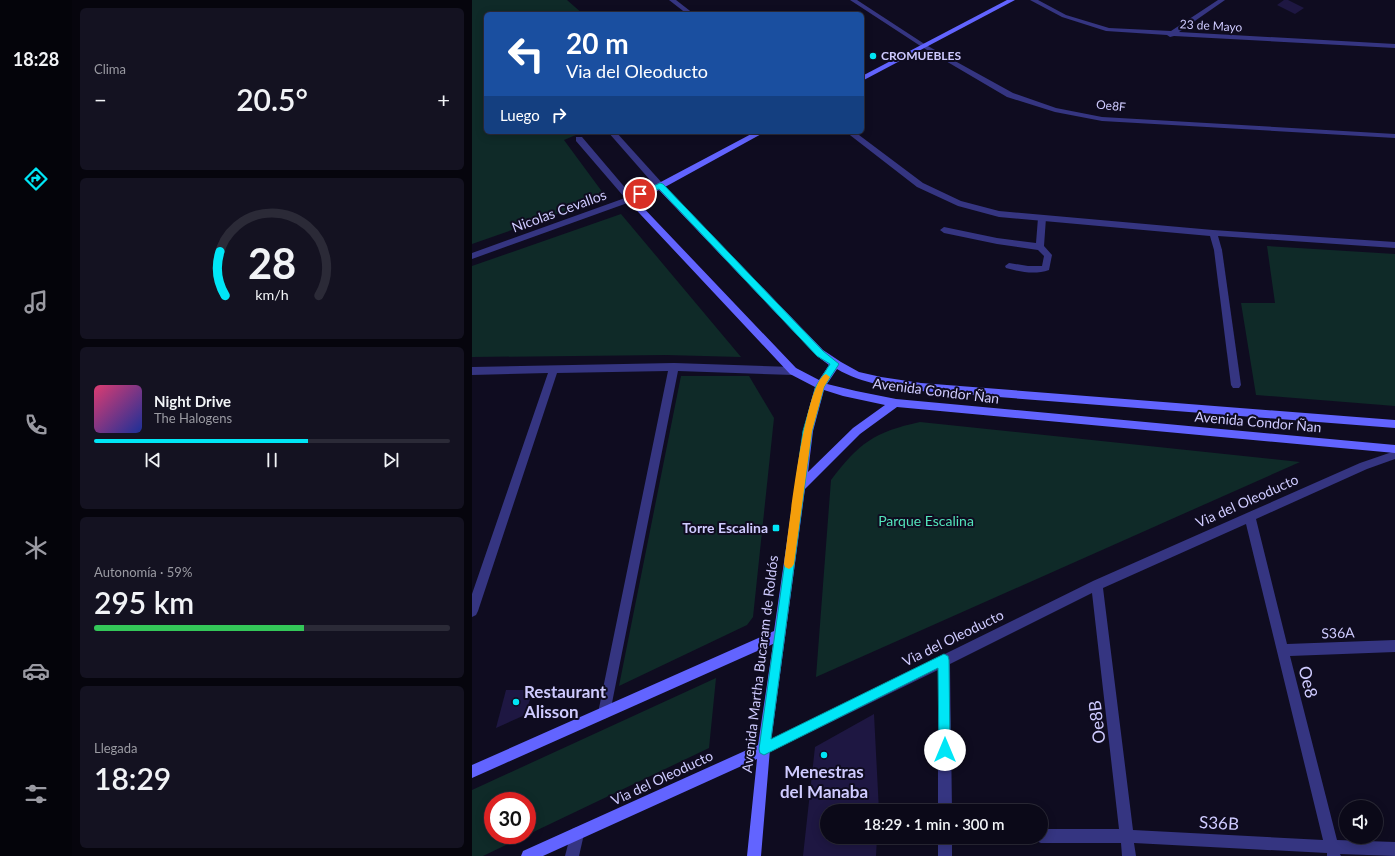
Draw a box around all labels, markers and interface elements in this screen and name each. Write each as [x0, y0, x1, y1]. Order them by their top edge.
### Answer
street label: 23 de Mayo [1179, 16, 1243, 35]
text: 20 m [566, 26, 629, 60]
icon: left [500, 28, 552, 80]
text: 18:28 [13, 48, 59, 70]
place label: CROMUEBLES [881, 48, 961, 63]
marker: CROMUEBLES [868, 51, 878, 61]
text: Via del Oleoducto [566, 60, 708, 82]
text: Clima [94, 61, 126, 77]
text: 20.5° [236, 81, 308, 117]
text: − [94, 86, 107, 113]
text: + [437, 86, 450, 113]
street label: Oe8F [1096, 96, 1127, 115]
icon: right [548, 104, 570, 126]
text: Luego [500, 106, 540, 124]
icon: directions [22, 165, 50, 193]
pin [623, 177, 657, 211]
icon: arrive [629, 183, 651, 205]
street label: Nicolas Cevallos [509, 186, 608, 236]
text: 28 [248, 238, 296, 288]
text: km/h [255, 286, 289, 303]
icon: music [22, 288, 50, 316]
street label: Avenida Condor Ñan [872, 374, 1000, 407]
text: Night Drive [154, 392, 231, 410]
street label: Avenida Condor Ñan [1194, 407, 1322, 436]
text: The Halogens [154, 410, 232, 426]
icon: phone [22, 411, 50, 439]
icon: previous [142, 449, 164, 471]
icon: pause [261, 449, 283, 471]
icon: next [380, 449, 402, 471]
street label: Via del Oleoducto [1193, 470, 1301, 531]
park label: Parque Escalina [878, 512, 974, 529]
place label: Torre Escalina [682, 519, 768, 536]
marker: Torre Escalina [771, 523, 781, 533]
icon: climate [22, 534, 50, 562]
street label: Avenida Martha Bucaram de Roldós [738, 554, 781, 774]
text: Autonomía · 59% [94, 564, 192, 580]
text: 295 km [94, 584, 194, 620]
street label: Via del Oleoducto [899, 606, 1006, 669]
street label: S36A [1321, 623, 1355, 642]
icon: car [22, 657, 50, 685]
street label: Oe8 [1294, 664, 1323, 700]
place label: Restaurant Alisson [523, 681, 607, 722]
marker: Restaurant Alisson [511, 697, 521, 707]
street label: Oe8B [1083, 699, 1110, 745]
position arrow [924, 729, 966, 771]
text: Llegada [94, 740, 138, 756]
street label: Via del Oleoducto [608, 746, 715, 809]
marker: Menestras del Manaba [819, 750, 829, 760]
text: 18:29 [94, 760, 171, 796]
place label: Menestras del Manaba [780, 761, 868, 802]
icon: filters [22, 780, 50, 808]
speed limit sign: 30 [484, 792, 536, 844]
map controls [1339, 800, 1383, 844]
button: sound [1339, 800, 1383, 844]
street label: S36B [1199, 811, 1240, 834]
text: 18:29 · 1 min · 300 m [864, 815, 1004, 833]

